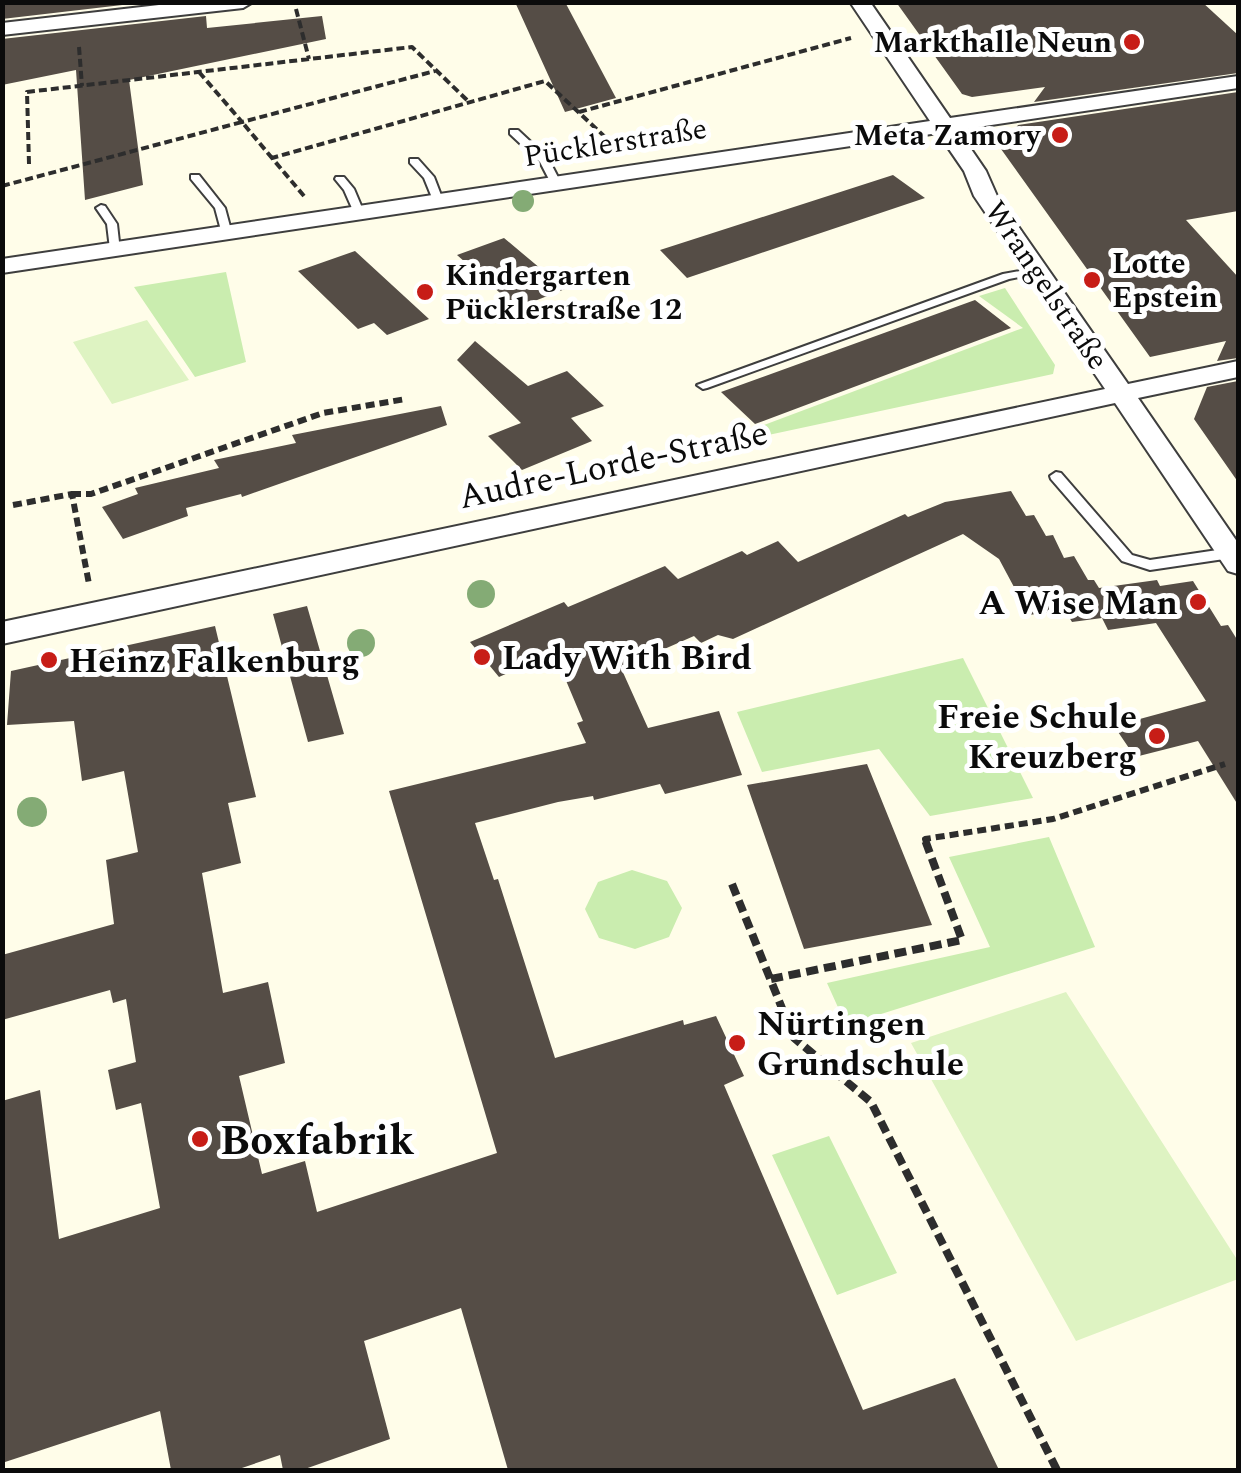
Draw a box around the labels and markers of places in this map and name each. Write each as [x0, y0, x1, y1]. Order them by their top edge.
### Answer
place label: Markthalle Neun [873, 20, 1112, 66]
marker: Markthalle Neun [1121, 31, 1143, 53]
place label: Meta Zamory [853, 113, 1042, 159]
marker: Meta Zamory [1049, 124, 1071, 146]
place label: Lotte Epstein [1112, 241, 1218, 321]
place label: Kindergarten Pücklerstraße 12 [445, 253, 682, 333]
marker: Lotte Epstein [1081, 269, 1103, 291]
marker: Kindergarten Pücklerstraße 12 [414, 281, 436, 303]
place label: A Wise Man [978, 577, 1178, 630]
marker: A Wise Man [1187, 591, 1209, 613]
place label: Lady With Bird [502, 632, 752, 685]
place label: Heinz Falkenburg [69, 635, 360, 688]
marker: Lady With Bird [471, 646, 493, 668]
marker: Heinz Falkenburg [38, 649, 60, 671]
place label: Freie Schule Kreuzberg [937, 691, 1137, 784]
marker: Freie Schule Kreuzberg [1146, 725, 1168, 747]
place label: Nürtingen Grundschule [757, 998, 964, 1091]
marker: Nürtingen Grundschule [726, 1032, 748, 1054]
place label: Boxfabrik [220, 1110, 415, 1173]
marker: Boxfabrik [189, 1128, 211, 1150]

